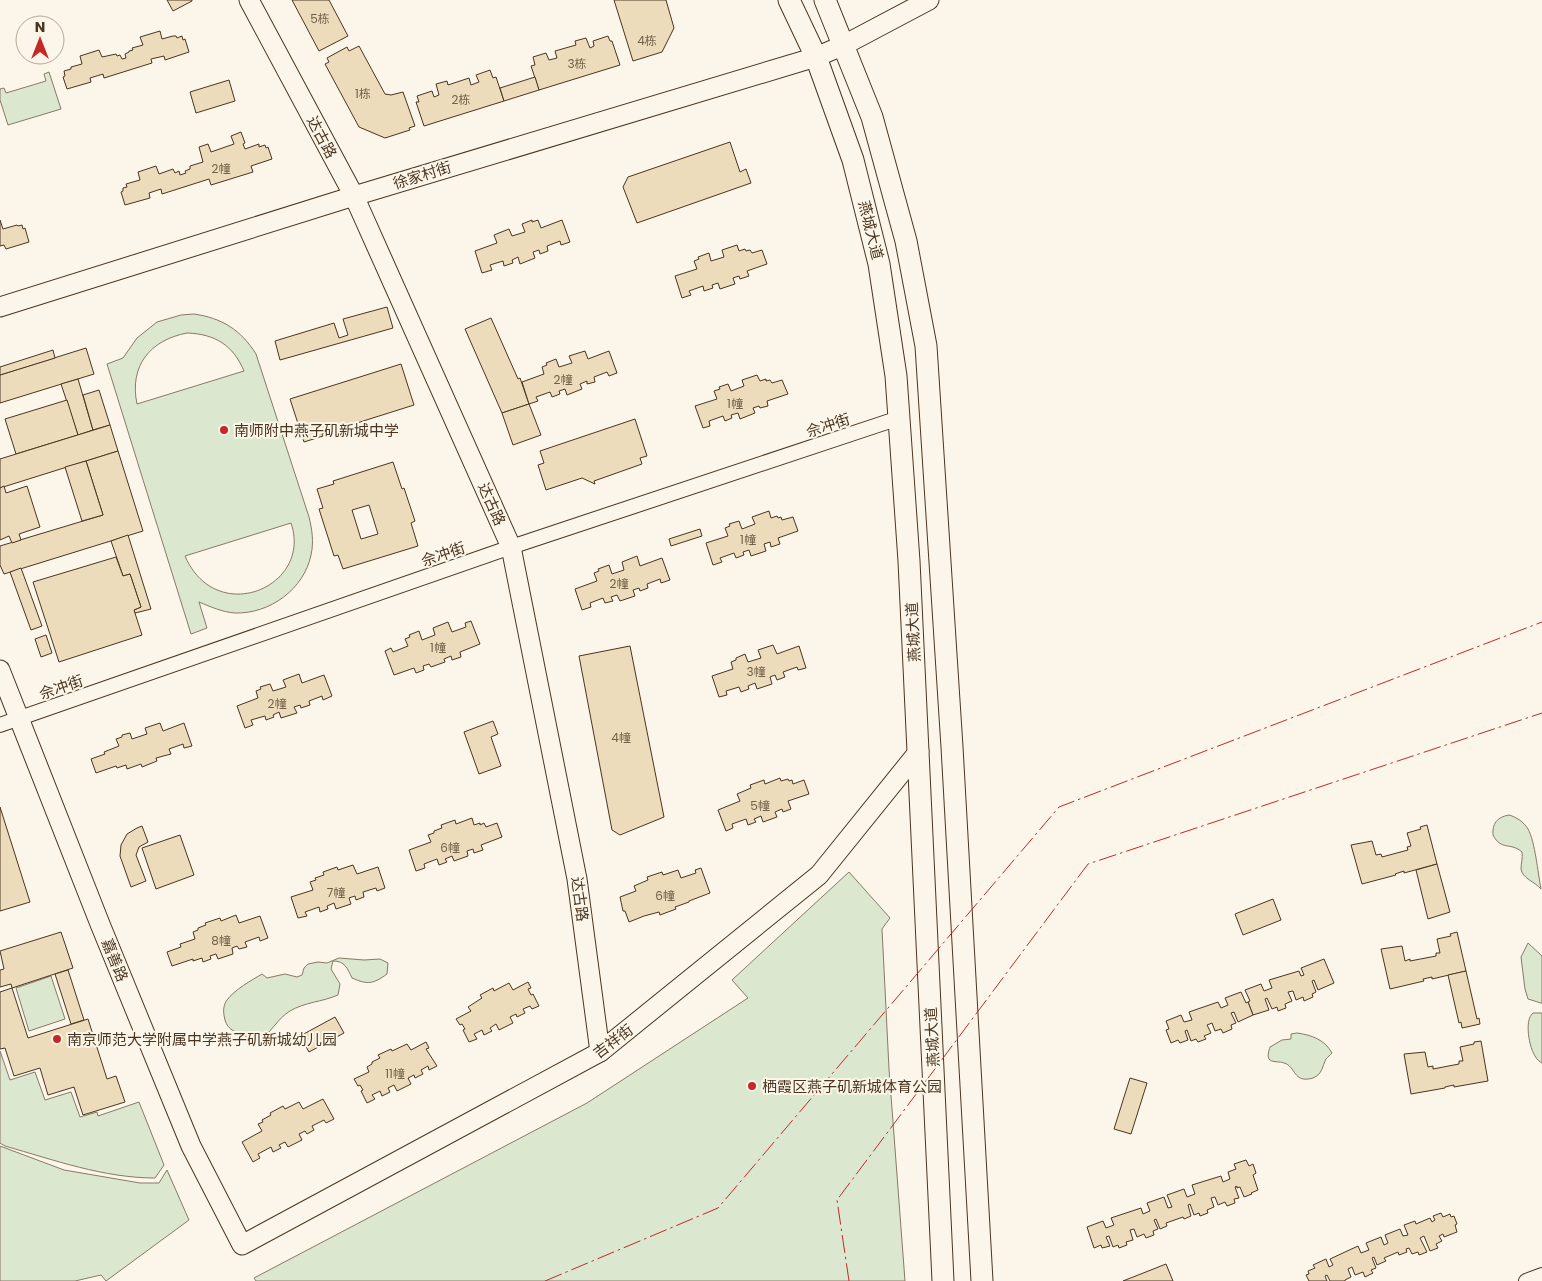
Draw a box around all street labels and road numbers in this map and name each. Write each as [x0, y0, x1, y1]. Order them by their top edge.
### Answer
street label: 达古路 [302, 112, 342, 162]
street label: 徐家村街 [390, 156, 454, 194]
street label: 燕城大道 [854, 198, 888, 262]
street label: 佘冲街 [803, 408, 853, 442]
street label: 达古路 [473, 479, 511, 529]
street label: 佘冲街 [418, 537, 468, 571]
street label: 燕城大道 [901, 601, 925, 663]
street label: 佘冲街 [36, 670, 86, 704]
street label: 达古路 [566, 875, 594, 923]
street label: 嘉善路 [97, 935, 133, 985]
street label: 燕城大道 [920, 1006, 944, 1068]
street label: 吉祥街 [589, 1019, 637, 1063]

